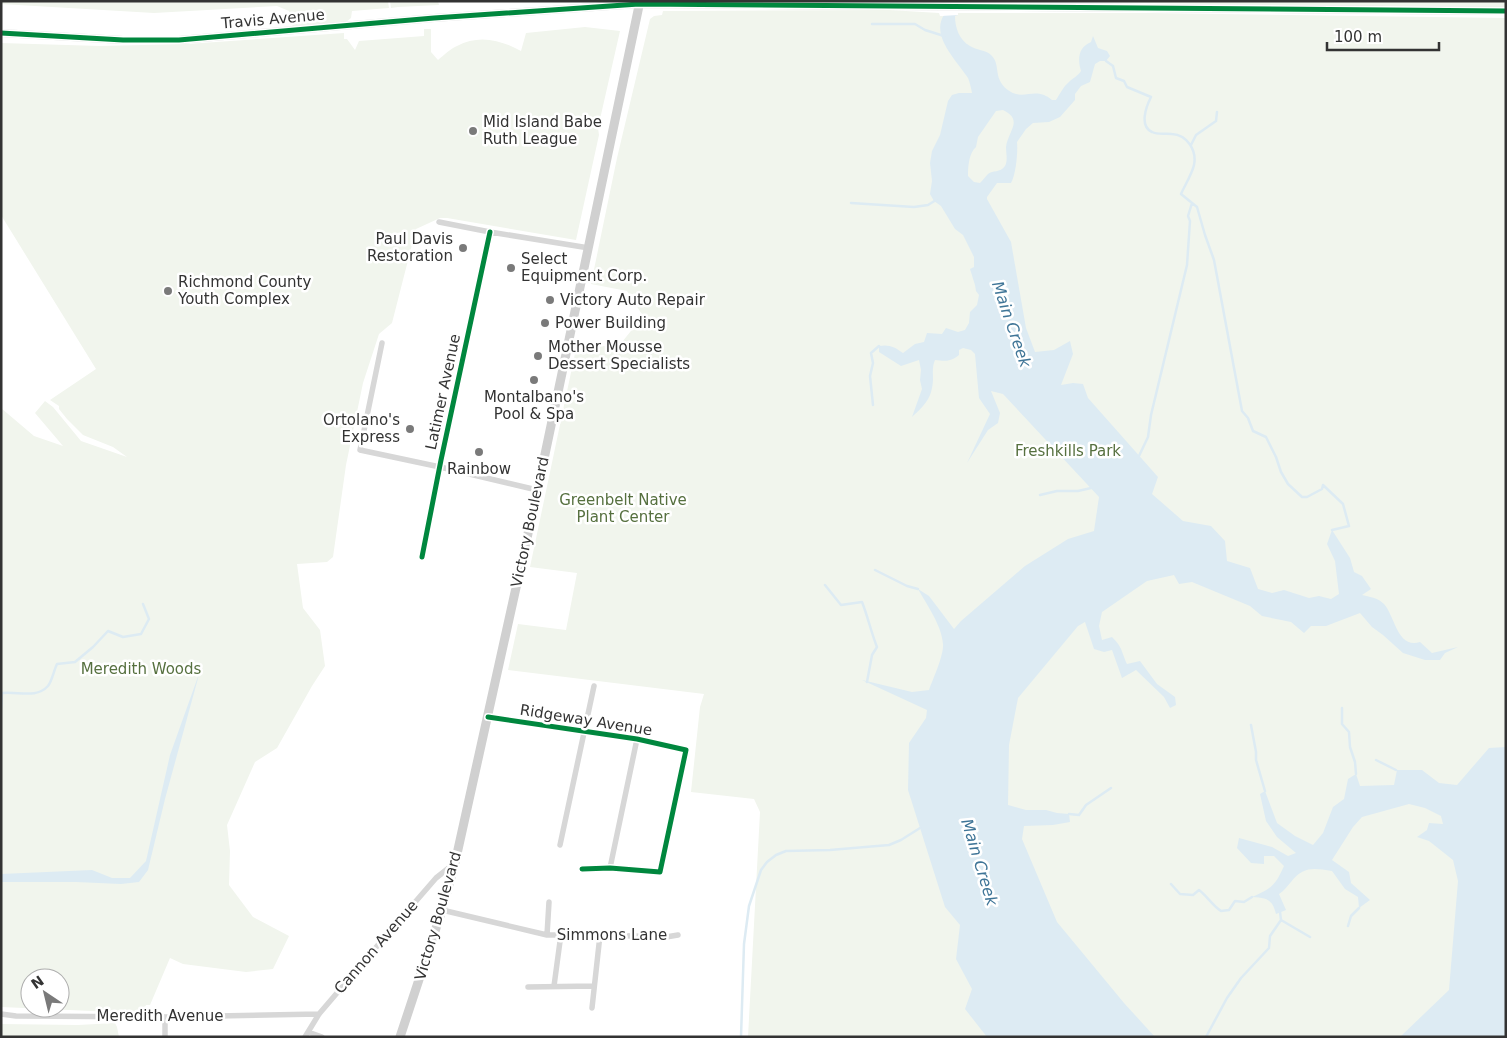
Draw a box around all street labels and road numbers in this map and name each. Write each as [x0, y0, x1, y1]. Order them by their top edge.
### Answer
street label: Travis Avenue [220, 6, 325, 33]
street label: Latimer Avenue [422, 332, 464, 452]
street label: Victory Boulevard [507, 455, 553, 589]
street label: Ridgeway Avenue [519, 701, 653, 739]
street label: Victory Boulevard [411, 850, 465, 982]
street label: Cannon Avenue [331, 897, 421, 997]
street label: Simmons Lane [557, 926, 667, 944]
street label: Meredith Avenue [97, 1007, 223, 1025]

